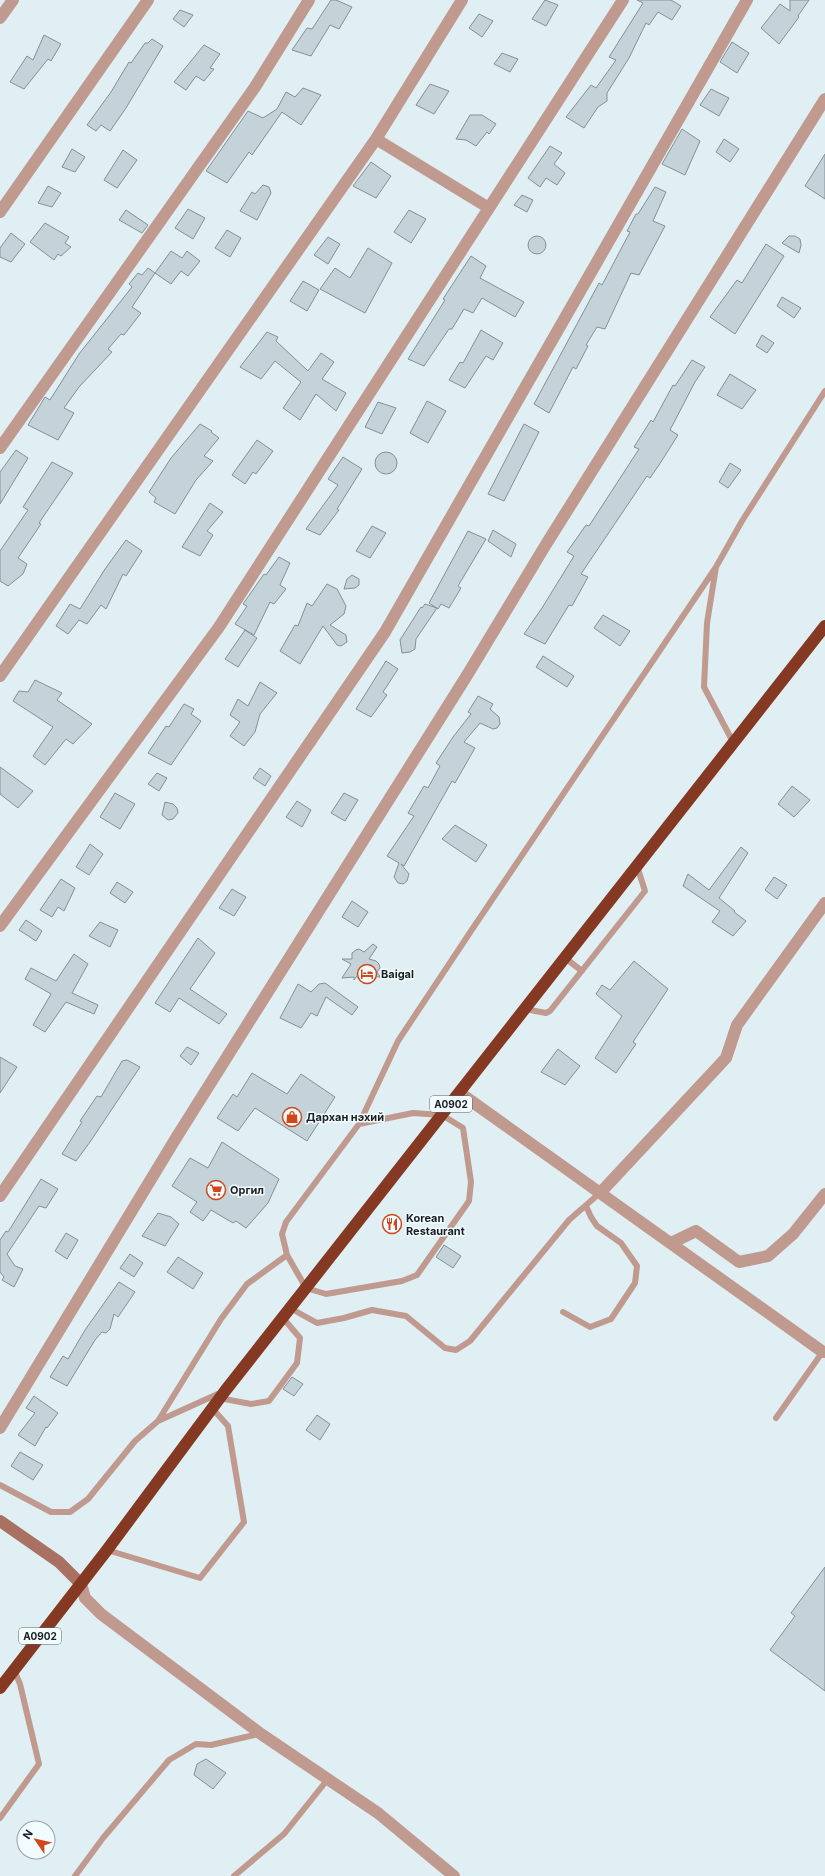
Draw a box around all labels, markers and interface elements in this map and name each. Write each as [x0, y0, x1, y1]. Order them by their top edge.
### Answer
hotel icon: Baigal [356, 963, 378, 985]
place label: Baigal [381, 967, 414, 981]
road number: A0902 [430, 1096, 472, 1112]
shop icon: Дархан нэхий [281, 1106, 303, 1128]
place label: Дархан нэхий [306, 1110, 384, 1124]
supermarket icon: Оргил [205, 1179, 227, 1201]
place label: Оргил [230, 1183, 264, 1197]
place label: Korean Restaurant [406, 1211, 465, 1238]
restaurant icon: Korean Restaurant [381, 1213, 403, 1235]
road number: A0902 [19, 1628, 61, 1644]
north arrow [16, 1820, 56, 1860]
text: N [20, 1827, 36, 1842]

